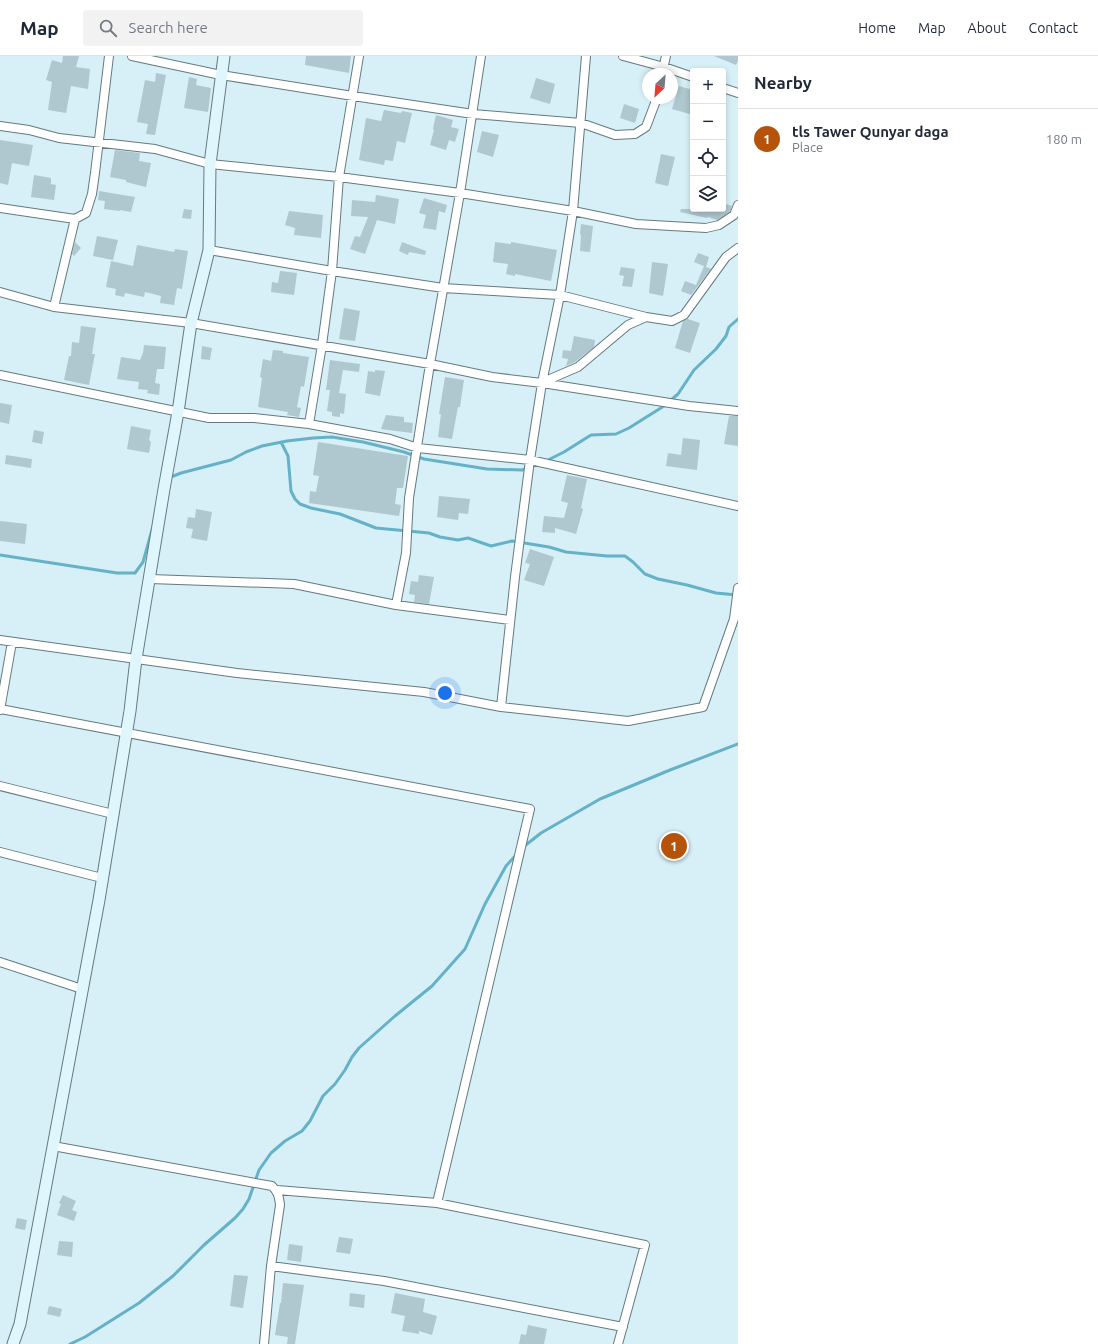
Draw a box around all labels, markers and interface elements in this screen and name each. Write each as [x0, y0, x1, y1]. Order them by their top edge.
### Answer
search box [83, 10, 363, 46]
text: Map [20, 17, 59, 39]
icon: search [97, 17, 119, 39]
text: Search here [129, 19, 208, 36]
text: Home [858, 20, 896, 36]
text: Map [918, 20, 946, 36]
text: About [968, 20, 1007, 36]
text: Contact [1029, 20, 1078, 36]
north arrow [642, 68, 678, 104]
map controls [690, 68, 726, 212]
button: + [690, 68, 726, 104]
text: Nearby [754, 73, 812, 92]
button: − [690, 104, 726, 140]
text: tls Tawer Qunyar daga [792, 123, 949, 140]
text: 1 [763, 132, 771, 146]
text: 180 m [1046, 132, 1082, 146]
button: locate [690, 140, 726, 176]
text: Place [792, 140, 823, 154]
button: layers [690, 176, 726, 212]
your location [435, 683, 455, 703]
pin: 1 [661, 831, 687, 861]

